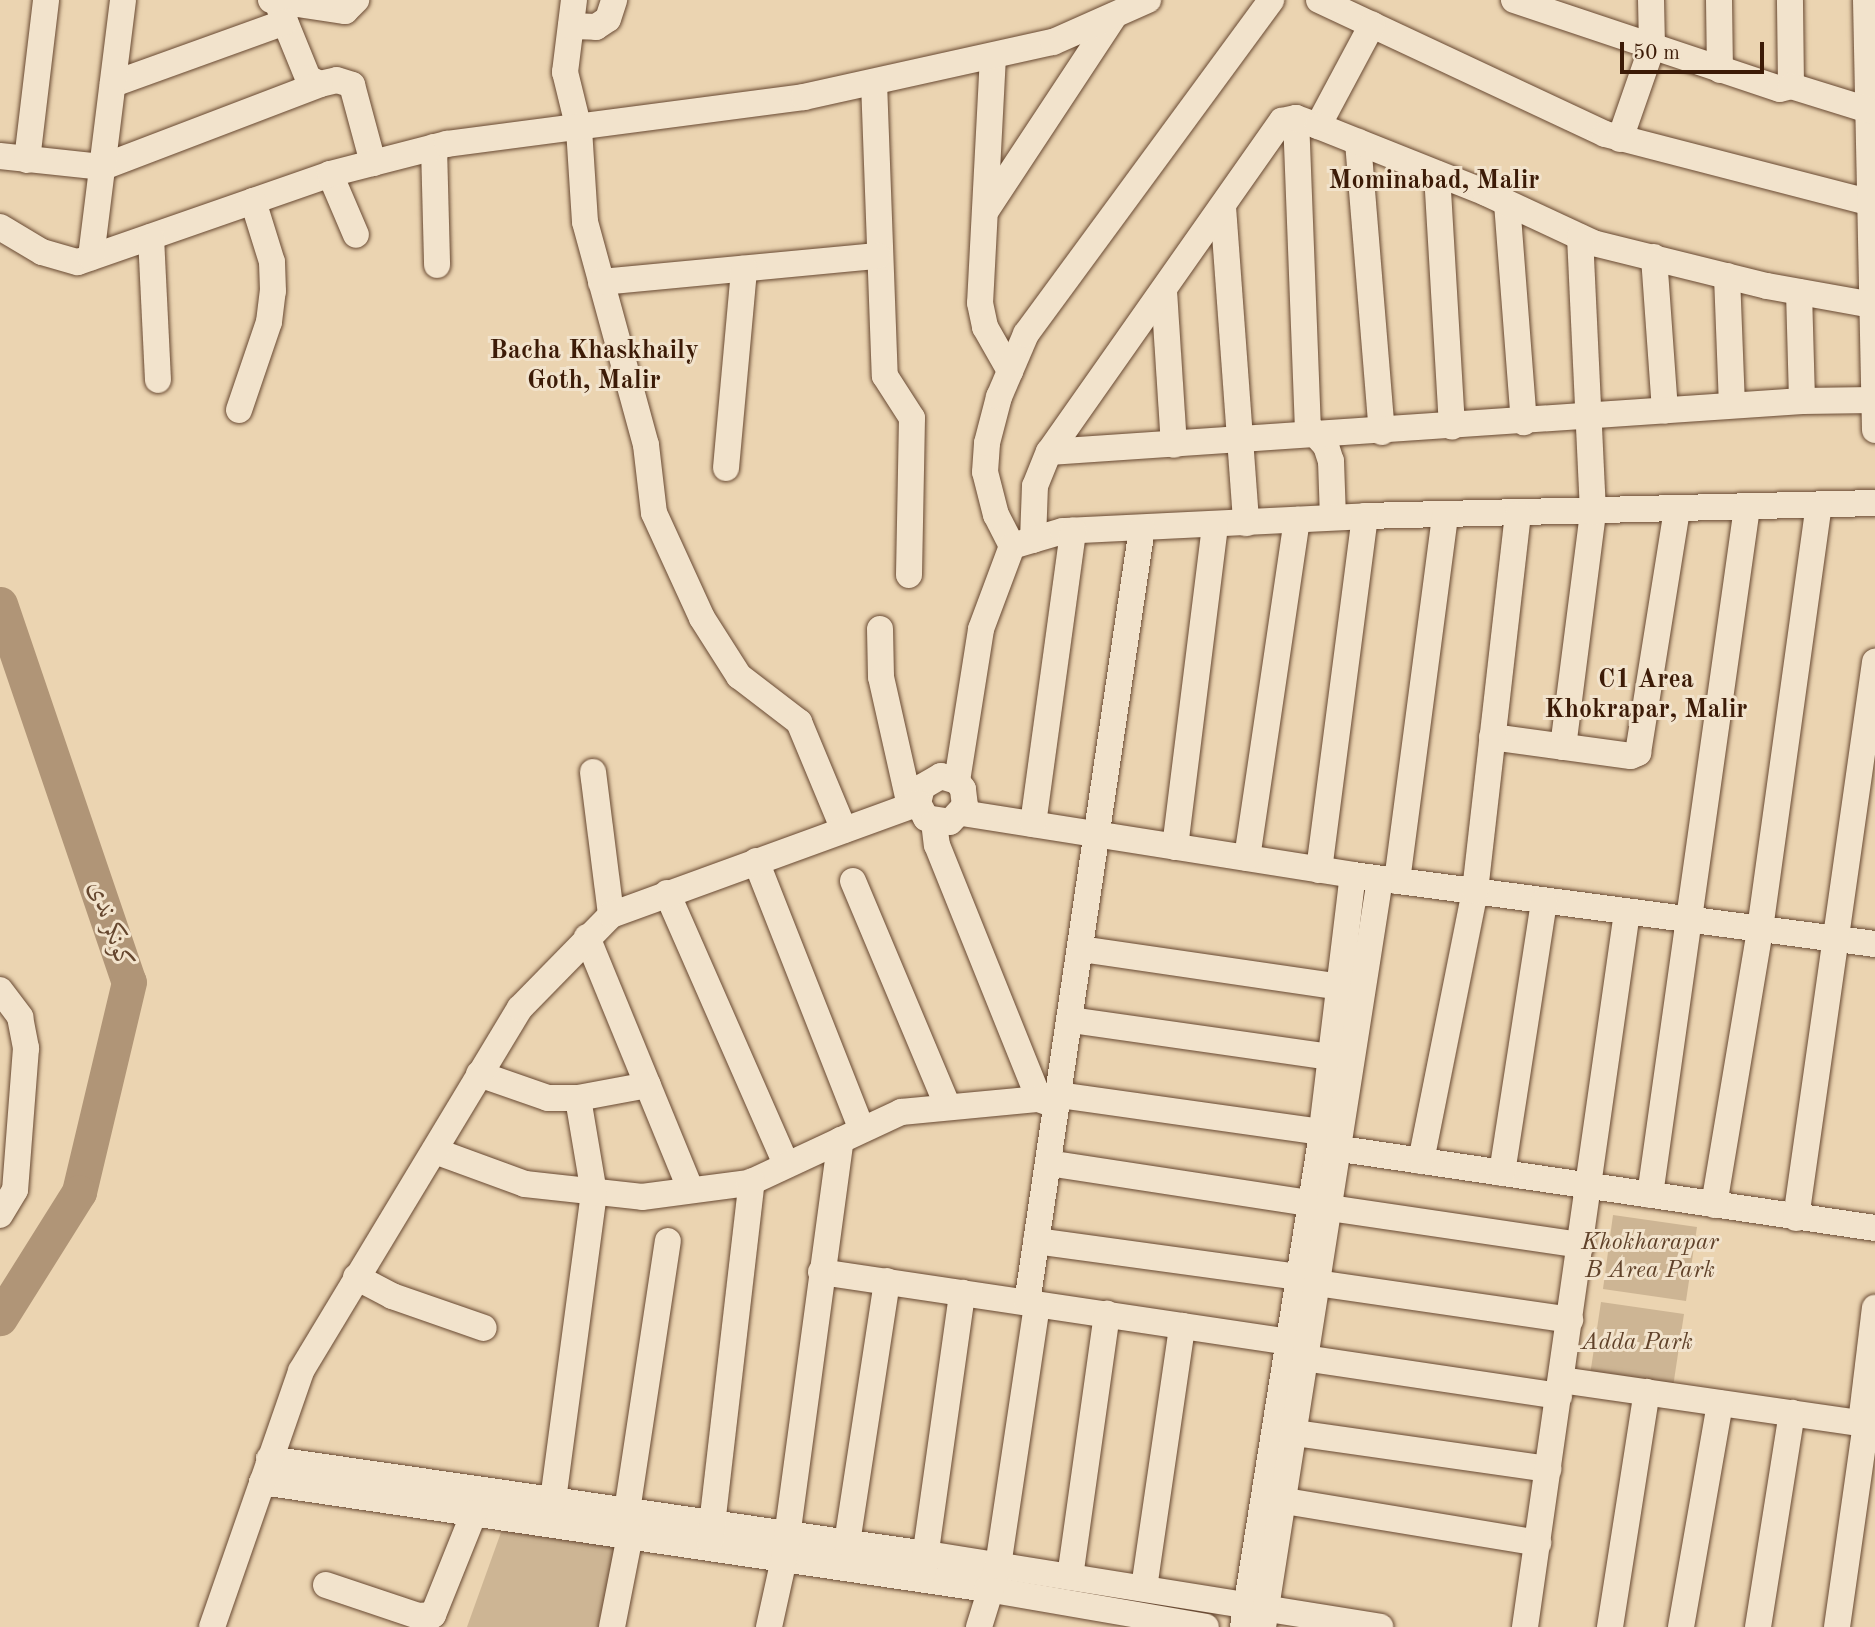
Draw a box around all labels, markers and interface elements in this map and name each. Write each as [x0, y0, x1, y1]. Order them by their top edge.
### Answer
scale bar [1623, 28, 1766, 72]
text: 50 m [1633, 43, 1680, 64]
district label: Mominabad, Malir [1328, 166, 1540, 198]
district label: Bacha Khaskhaily Goth, Malir [489, 336, 699, 398]
district label: C1 Area Khokrapar, Malir [1544, 665, 1748, 726]
water label: کونکر ندی [80, 877, 140, 975]
park label: Khokharapar B Area Park [1581, 1230, 1719, 1286]
park label: Adda Park [1581, 1330, 1693, 1358]

